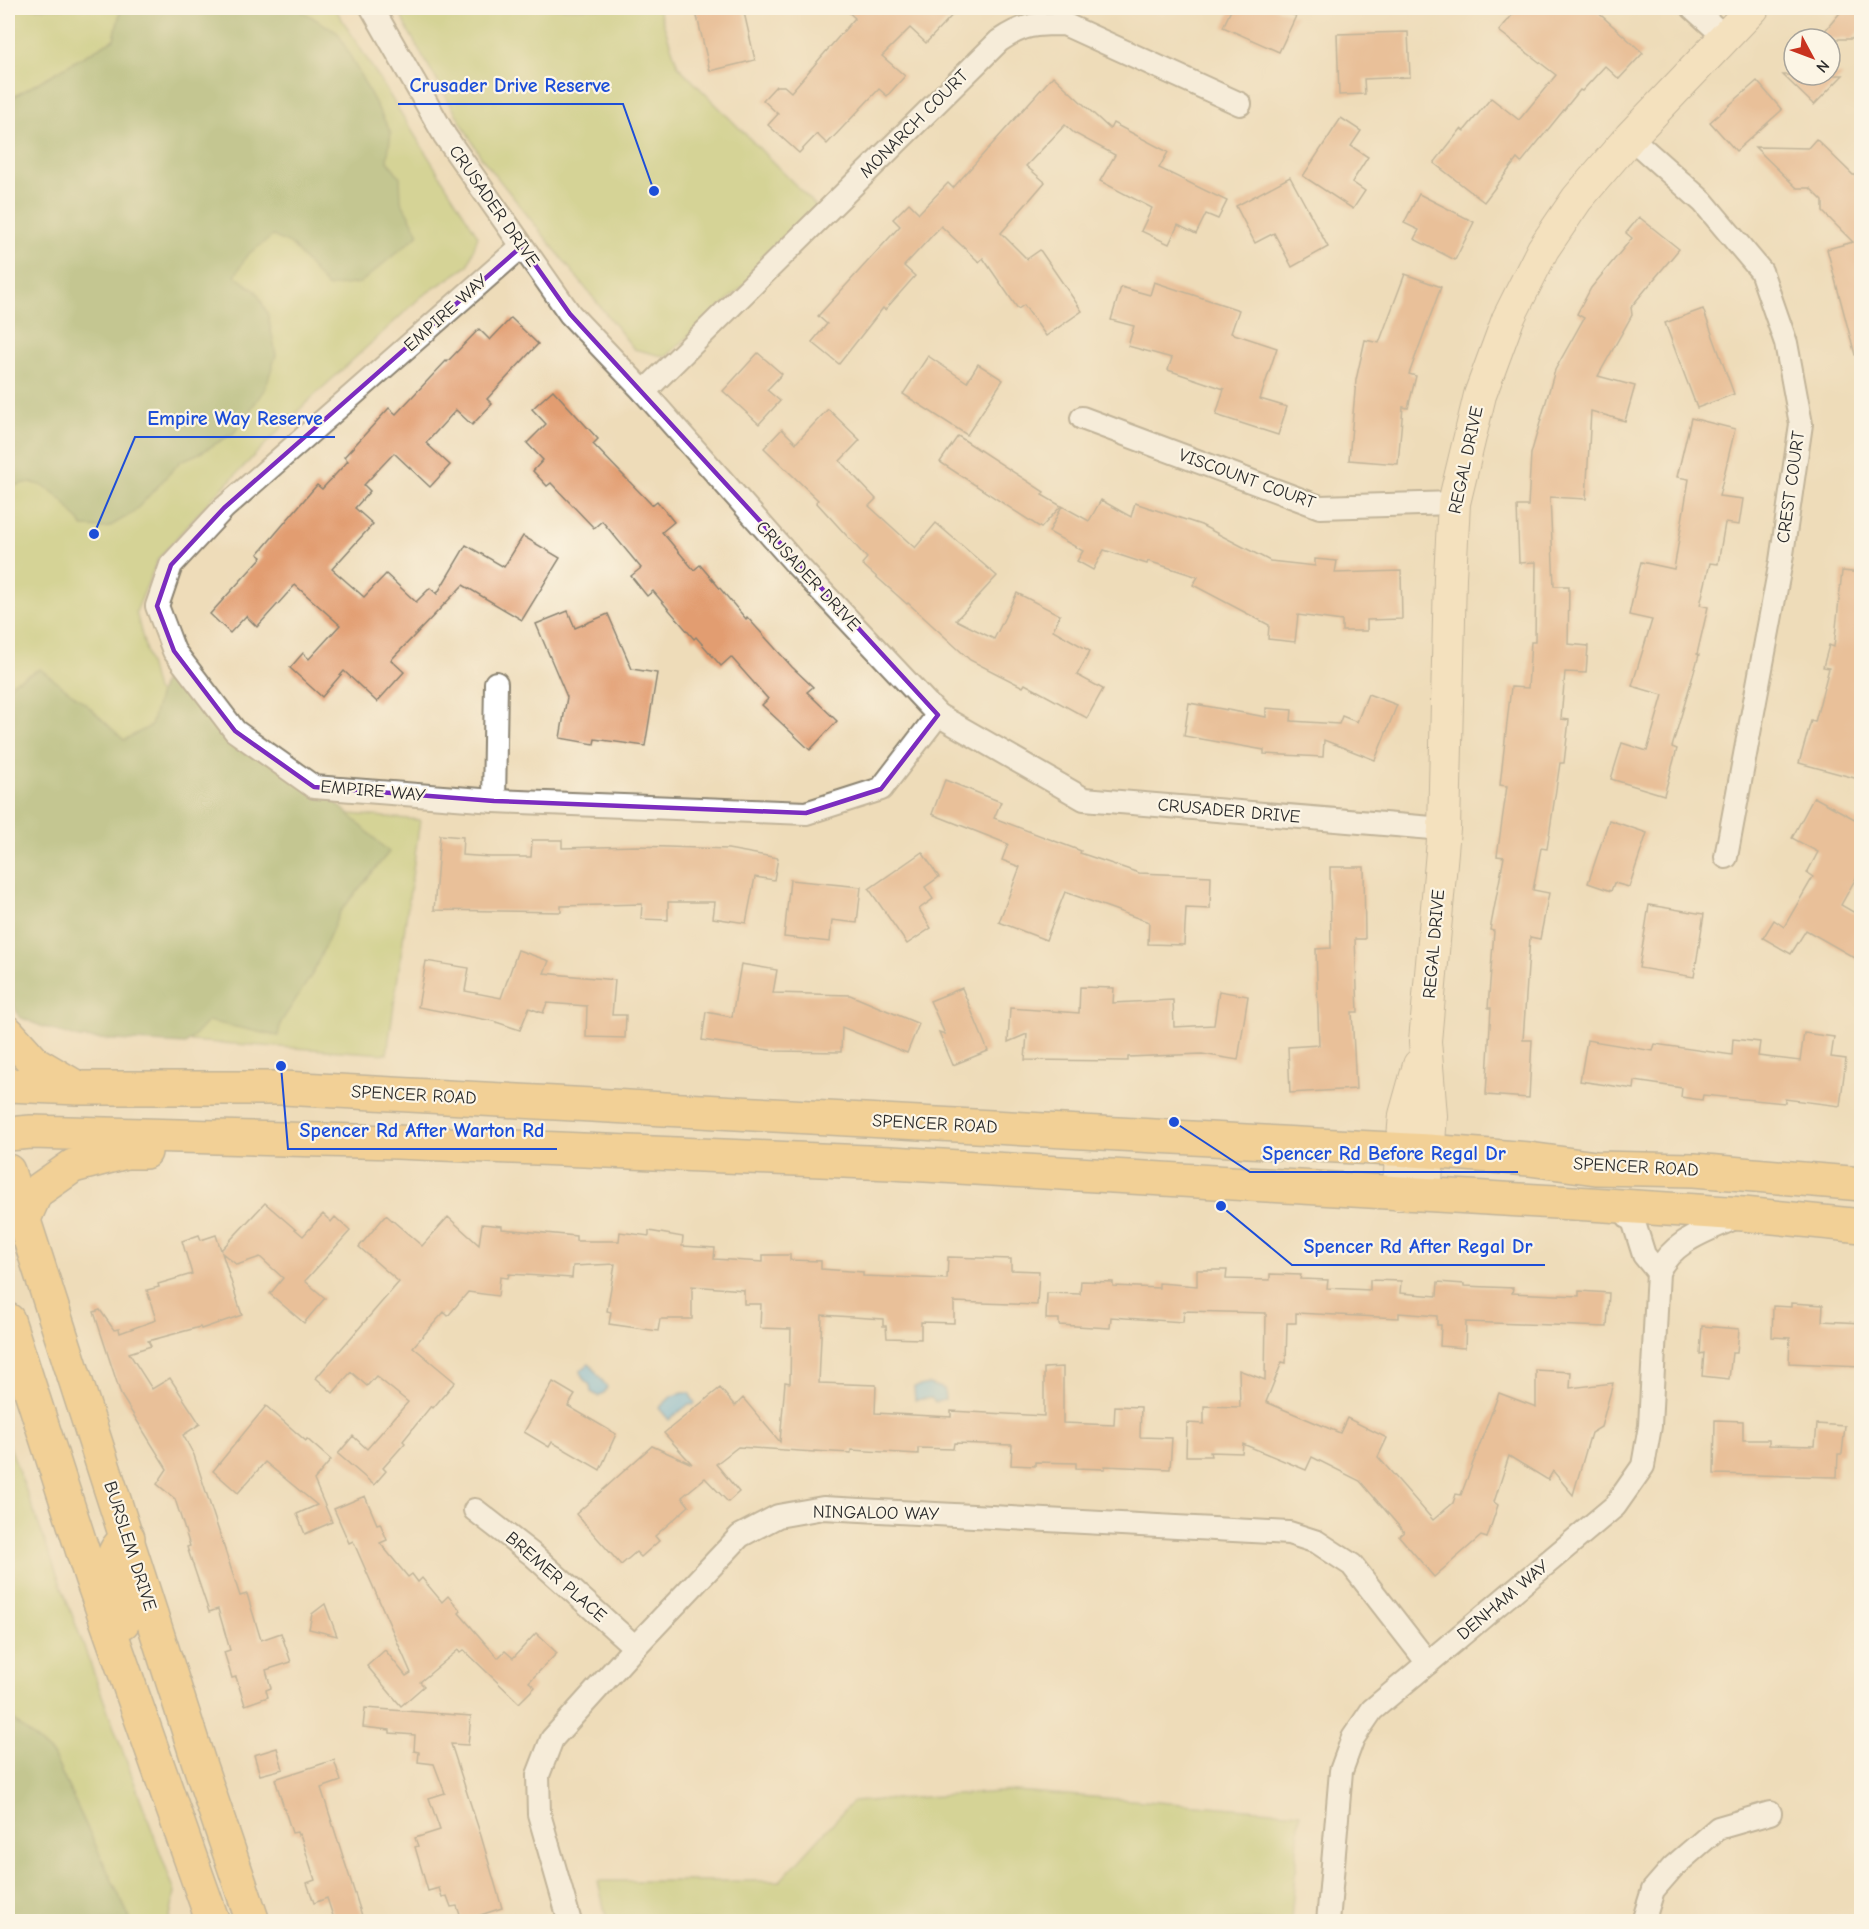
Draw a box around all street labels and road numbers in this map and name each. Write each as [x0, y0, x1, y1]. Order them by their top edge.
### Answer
street label: MONARCH COURT [855, 65, 973, 183]
street label: CRUSADER DRIVE [444, 141, 544, 271]
street label: EMPIRE WAY [400, 270, 492, 356]
street label: REGAL DRIVE [1444, 404, 1488, 516]
street label: CREST COURT [1773, 429, 1809, 544]
street label: VISCOUNT COURT [1176, 444, 1319, 514]
street label: CRUSADER DRIVE [752, 516, 865, 636]
street label: EMPIRE WAY [320, 776, 427, 806]
street label: CRUSADER DRIVE [1157, 794, 1301, 828]
street label: REGAL DRIVE [1419, 888, 1449, 999]
street label: SPENCER ROAD [351, 1081, 477, 1109]
street label: SPENCER ROAD [872, 1110, 998, 1138]
street label: SPENCER ROAD [1573, 1153, 1699, 1181]
street label: BURSLEM DRIVE [99, 1479, 161, 1613]
street label: NINGALOO WAY [813, 1501, 940, 1525]
street label: BREMER PLACE [501, 1527, 611, 1627]
street label: DENHAM WAY [1453, 1555, 1553, 1644]

